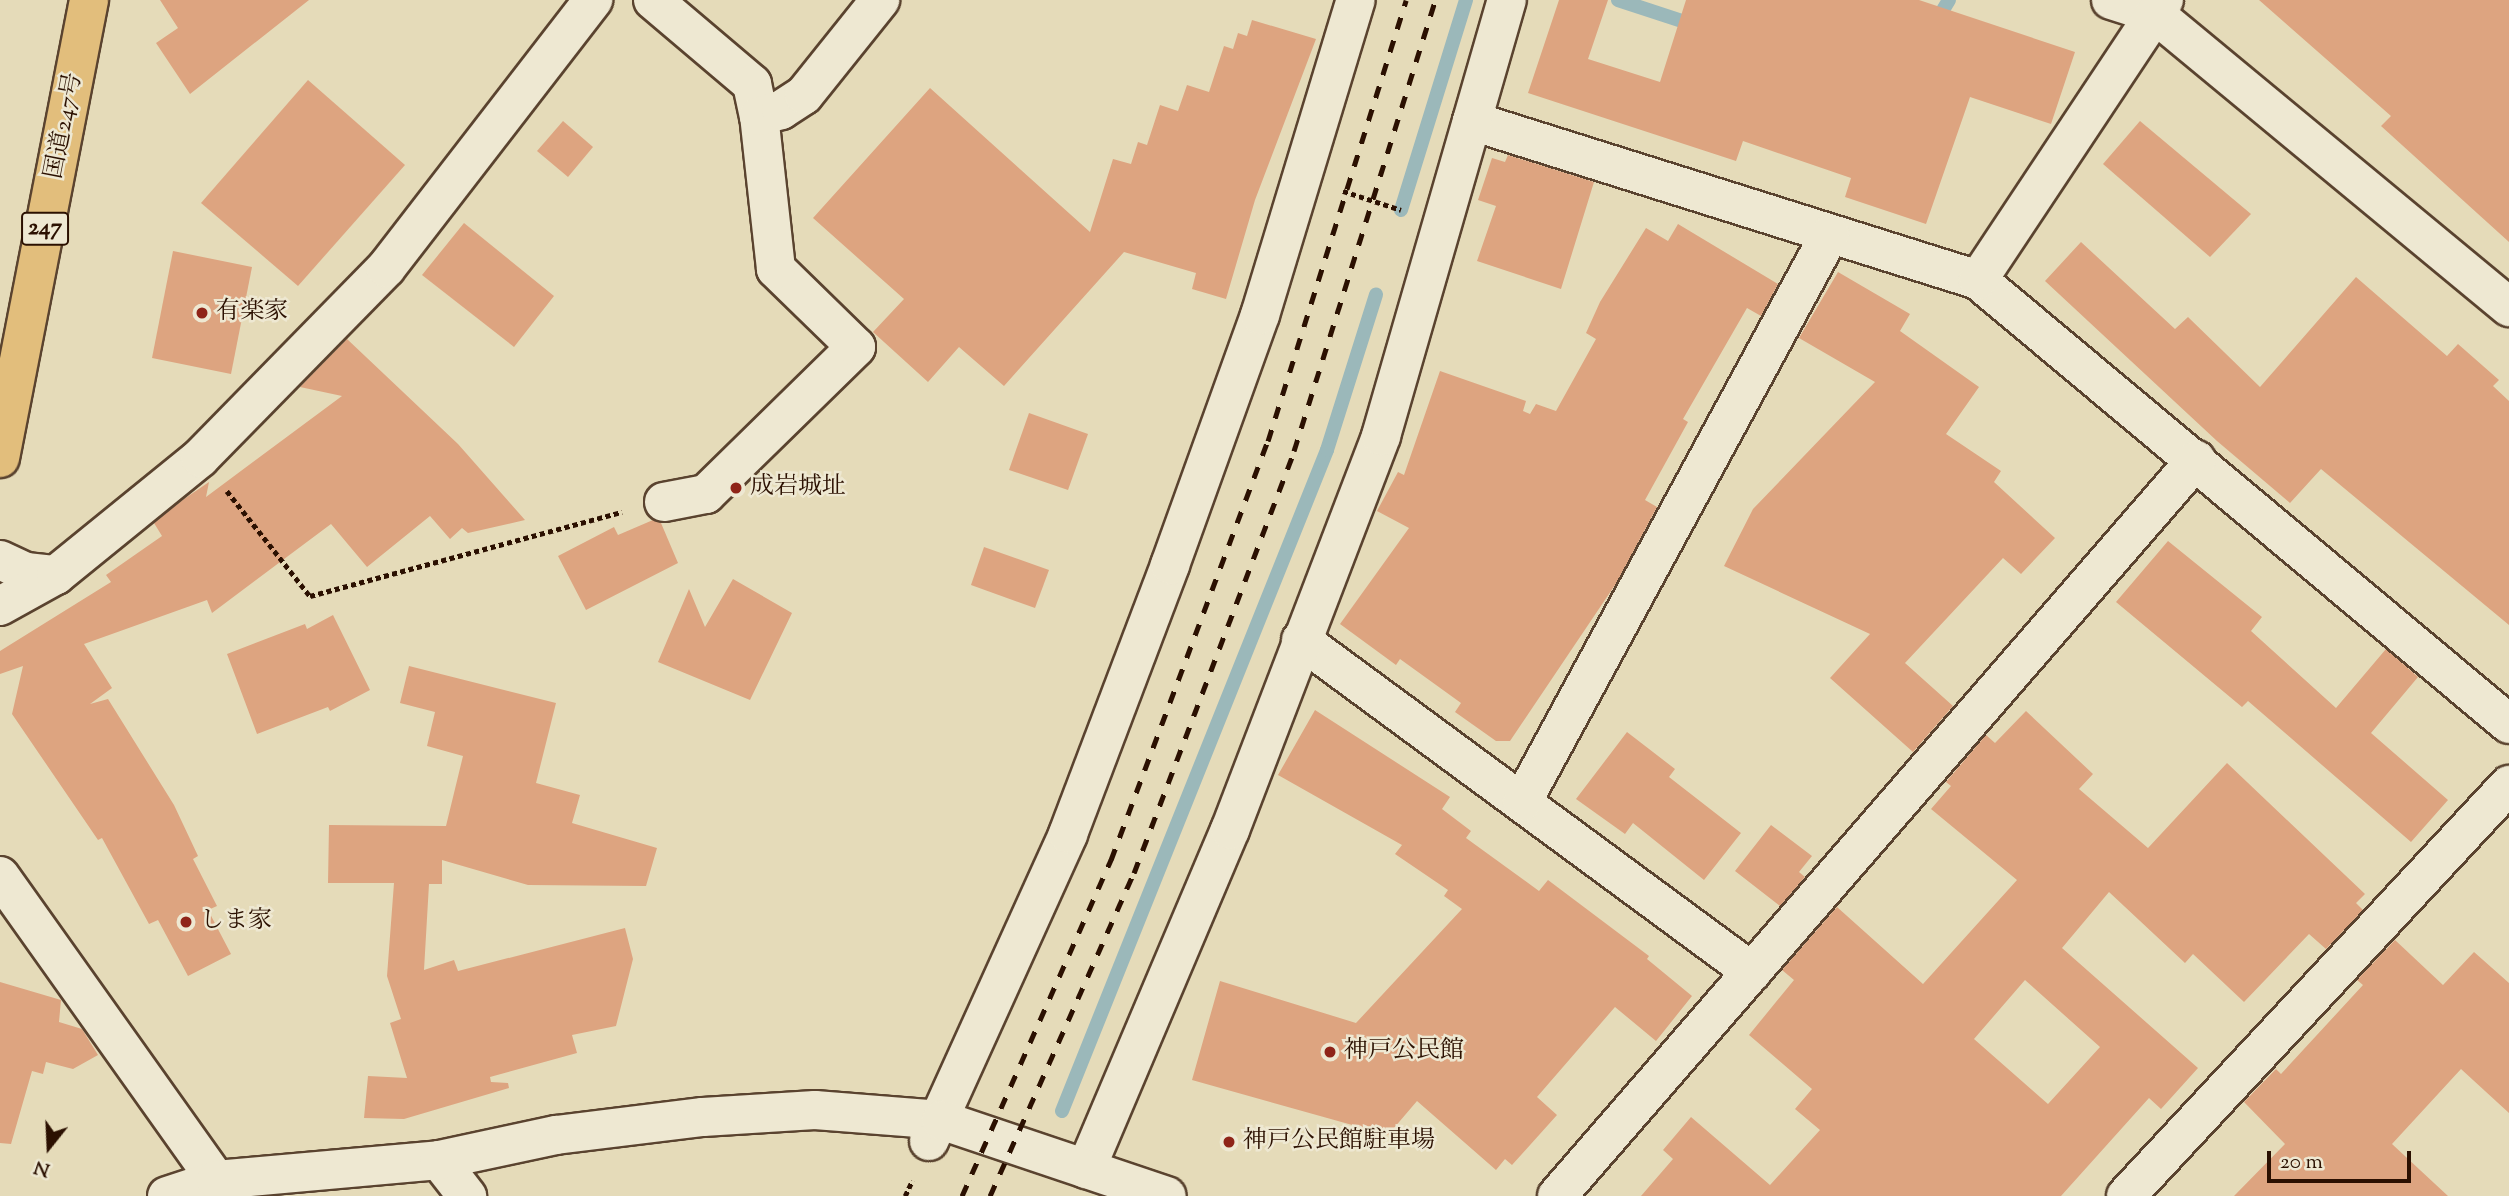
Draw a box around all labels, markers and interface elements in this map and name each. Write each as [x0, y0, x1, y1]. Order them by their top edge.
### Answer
street label: 国道247号 [41, 71, 89, 181]
road number: 247 [20, 210, 70, 248]
place label: 有楽家 [216, 299, 288, 327]
marker: 有楽家 [194, 305, 210, 321]
place label: 成岩城址 [750, 474, 846, 502]
marker: 成岩城址 [728, 480, 744, 496]
place label: しま家 [200, 908, 272, 936]
marker: しま家 [178, 914, 194, 930]
place label: 神戸公民館 [1344, 1038, 1464, 1066]
marker: 神戸公民館 [1322, 1044, 1338, 1060]
north arrow [14, 1112, 84, 1182]
place label: 神戸公民館駐車場 [1243, 1128, 1435, 1156]
marker: 神戸公民館駐車場 [1221, 1134, 1237, 1150]
scale bar [2271, 1136, 2414, 1180]
text: 20 m [2280, 1148, 2323, 1178]
text: N [31, 1152, 54, 1183]

